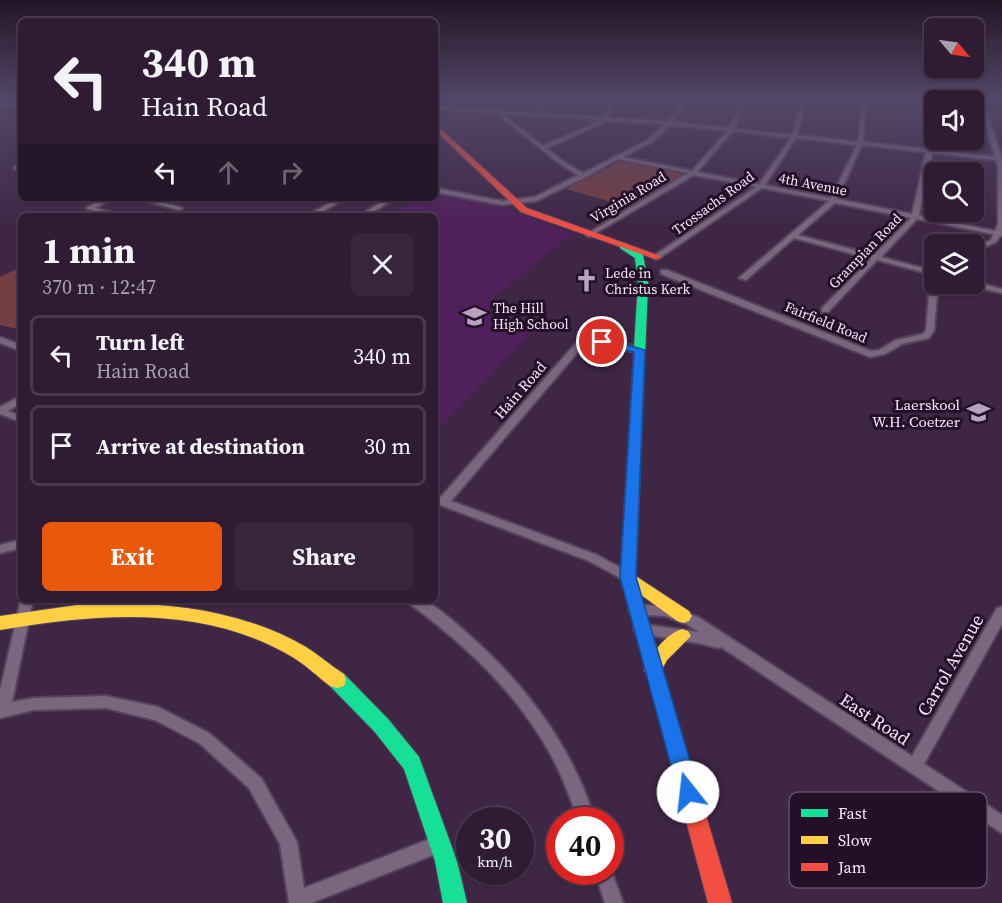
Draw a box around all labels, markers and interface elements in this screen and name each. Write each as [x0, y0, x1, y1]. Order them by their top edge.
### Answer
north arrow [924, 18, 984, 78]
map controls [924, 18, 984, 294]
text: 340 m [141, 33, 256, 91]
icon: left [42, 42, 120, 120]
text: Hain Road [141, 88, 267, 125]
button: sound [924, 90, 984, 150]
icon: left [149, 156, 182, 189]
icon: ahead [212, 156, 245, 189]
icon: right [275, 156, 308, 189]
button: search [924, 162, 984, 222]
street label: Virginia Road [586, 166, 670, 228]
street label: Trossachs Road [668, 166, 758, 240]
street label: 4th Avenue [777, 168, 849, 200]
street label: Grampian Road [824, 209, 906, 293]
text: 1 min [42, 226, 135, 275]
button: close [351, 233, 414, 296]
button: layers [924, 234, 984, 294]
place label: Lede in Christus Kerk [605, 263, 690, 299]
church icon: Lede in Christus Kerk [574, 268, 600, 294]
text: 370 m · 12:47 [42, 273, 156, 301]
street label: Fairfield Road [782, 296, 870, 348]
place label: The Hill High School [493, 298, 569, 334]
school or university icon: The Hill High School [462, 303, 488, 329]
pin [576, 316, 627, 367]
icon: arrive [585, 325, 618, 358]
text: Turn left [96, 327, 184, 357]
icon: left [45, 339, 78, 372]
text: 340 m [353, 341, 411, 371]
street label: Hain Road [489, 356, 551, 423]
text: Hain Road [96, 357, 190, 385]
place label: Laerskool W.H. Coetzer [872, 394, 961, 432]
school or university icon: Laerskool W.H. Coetzer [965, 400, 991, 426]
icon: arrive [45, 429, 78, 462]
text: Arrive at destination [96, 431, 305, 461]
text: 30 m [364, 431, 411, 461]
button: Exit [42, 522, 222, 591]
button: Share [234, 522, 414, 591]
street label: Carrol Avenue [911, 609, 989, 721]
street label: East Road [835, 687, 915, 751]
position arrow [656, 760, 720, 824]
legend [789, 792, 987, 888]
text: Fast [838, 802, 868, 824]
speed limit sign: 40 [546, 807, 624, 885]
text: 30 [479, 818, 511, 859]
text: Slow [838, 829, 873, 851]
text: km/h [477, 851, 513, 872]
text: Jam [837, 856, 866, 878]

